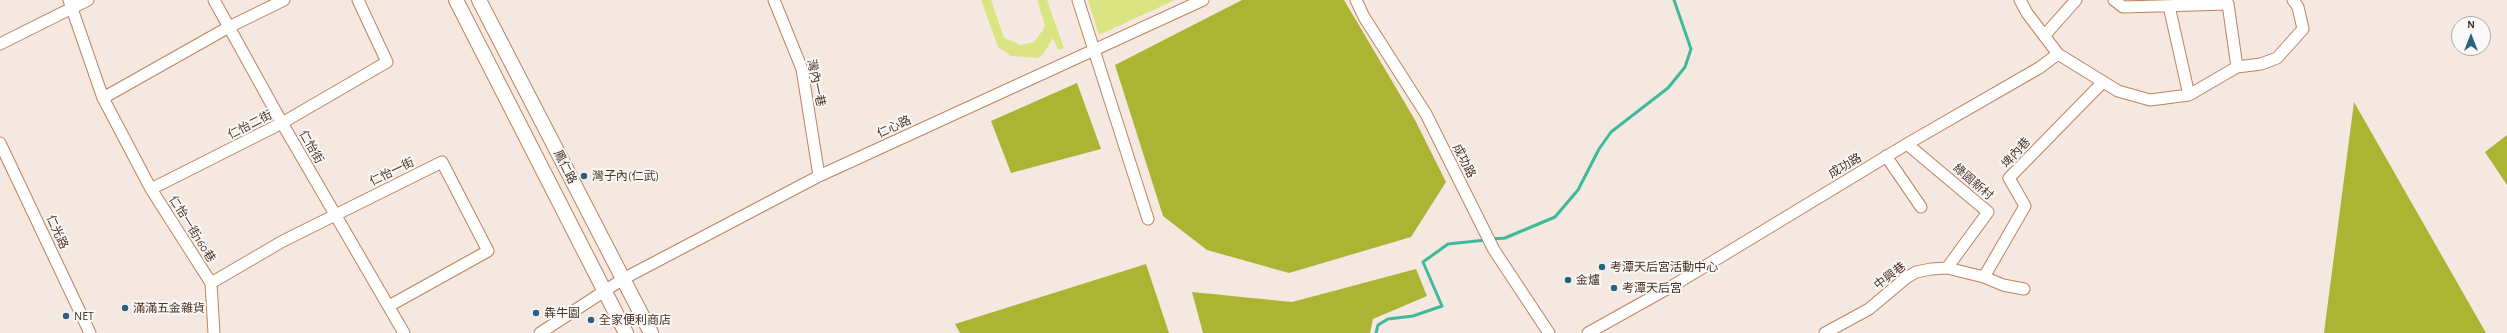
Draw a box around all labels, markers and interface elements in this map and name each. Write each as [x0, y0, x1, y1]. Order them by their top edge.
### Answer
north arrow [2451, 16, 2491, 56]
text: N [2467, 19, 2475, 30]
street label: 灣內一巷 [804, 58, 828, 108]
street label: 仁怡二街 [225, 108, 275, 142]
street label: 仁心路 [875, 113, 913, 141]
street label: 仁怡街 [296, 128, 326, 166]
street label: 埤內巷 [1999, 135, 2033, 171]
street label: 成功路 [1449, 142, 1479, 180]
street label: 鳳仁路 [550, 148, 580, 186]
street label: 成功路 [1826, 151, 1864, 181]
street label: 仁怡一街 [367, 155, 417, 189]
street label: 綠園新村 [1950, 161, 1996, 203]
place label: 灣子內(仁武) [592, 169, 659, 183]
marker: 灣子內(仁武) [579, 171, 589, 181]
street label: 仁怡一街160巷 [166, 193, 218, 265]
street label: 仁光路 [43, 213, 71, 251]
street label: 中興巷 [1871, 259, 1909, 293]
place label: 考潭天后宮活動中心 [1610, 260, 1718, 274]
marker: 考潭天后宮活動中心 [1597, 262, 1607, 272]
place label: 金爐 [1576, 273, 1600, 287]
marker: 金爐 [1563, 275, 1573, 285]
place label: 考潭天后宮 [1622, 281, 1682, 295]
marker: 考潭天后宮 [1609, 283, 1619, 293]
place label: 滿滿五金雜貨 [133, 301, 205, 315]
marker: 滿滿五金雜貨 [120, 303, 130, 313]
place label: 犇牛園 [544, 306, 580, 320]
marker: 犇牛園 [531, 308, 541, 318]
place label: NET [74, 309, 94, 323]
marker: NET [61, 311, 71, 321]
place label: 全家便利商店 [599, 313, 671, 327]
marker: 全家便利商店 [586, 315, 596, 325]

